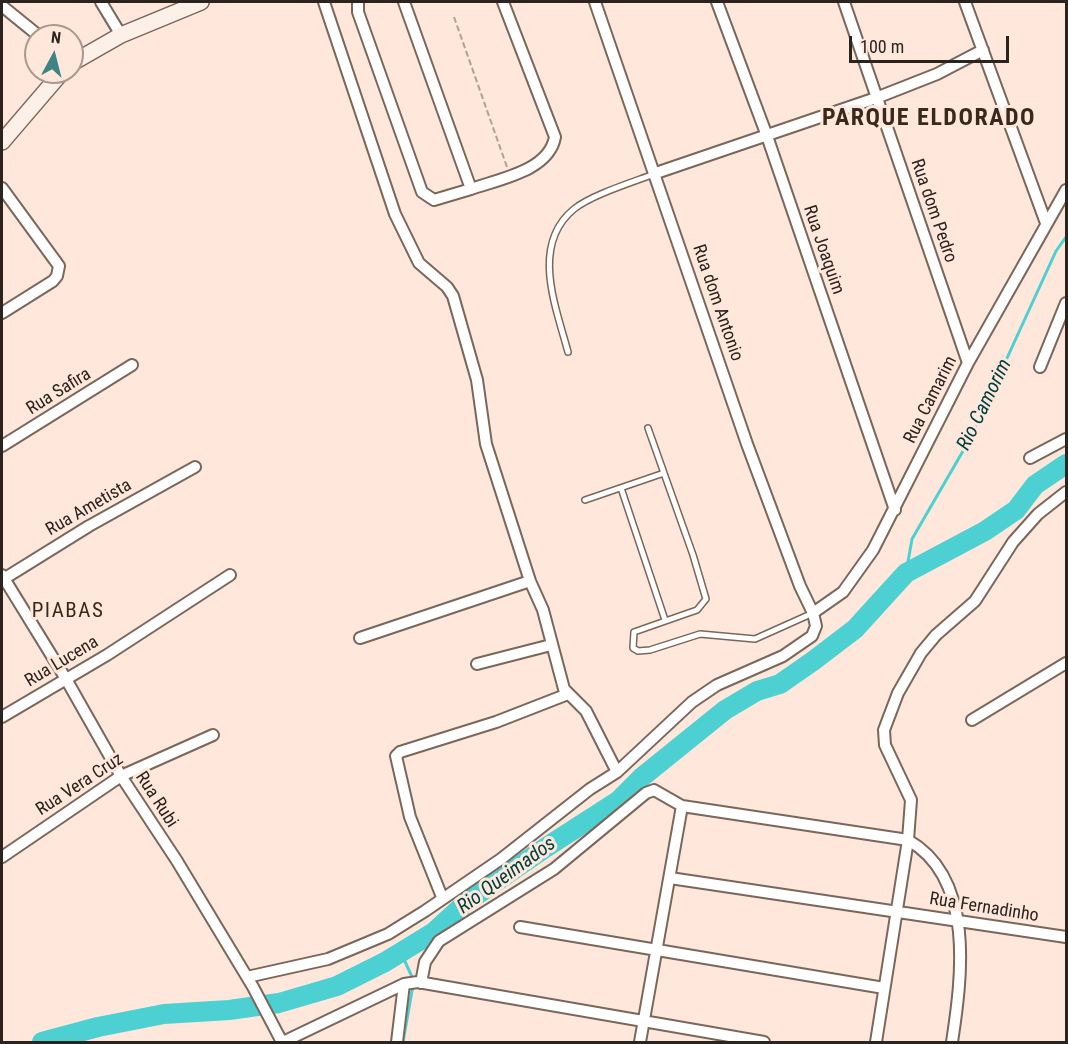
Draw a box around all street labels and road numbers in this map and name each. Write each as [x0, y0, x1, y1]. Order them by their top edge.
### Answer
street label: Rua dom Pedro [905, 156, 961, 266]
street label: Rua Joaquim [798, 203, 848, 297]
street label: Rua dom Antonio [687, 242, 747, 364]
street label: Rua Camarim [900, 353, 962, 447]
street label: Rua Safira [23, 364, 95, 420]
street label: Rua Ametista [42, 475, 136, 541]
street label: Rua Lucena [21, 632, 103, 692]
street label: Rua Vera Cruz [32, 749, 128, 821]
street label: Rua Rubi [130, 768, 182, 832]
street label: Rua Fernadinho [928, 889, 1040, 927]

